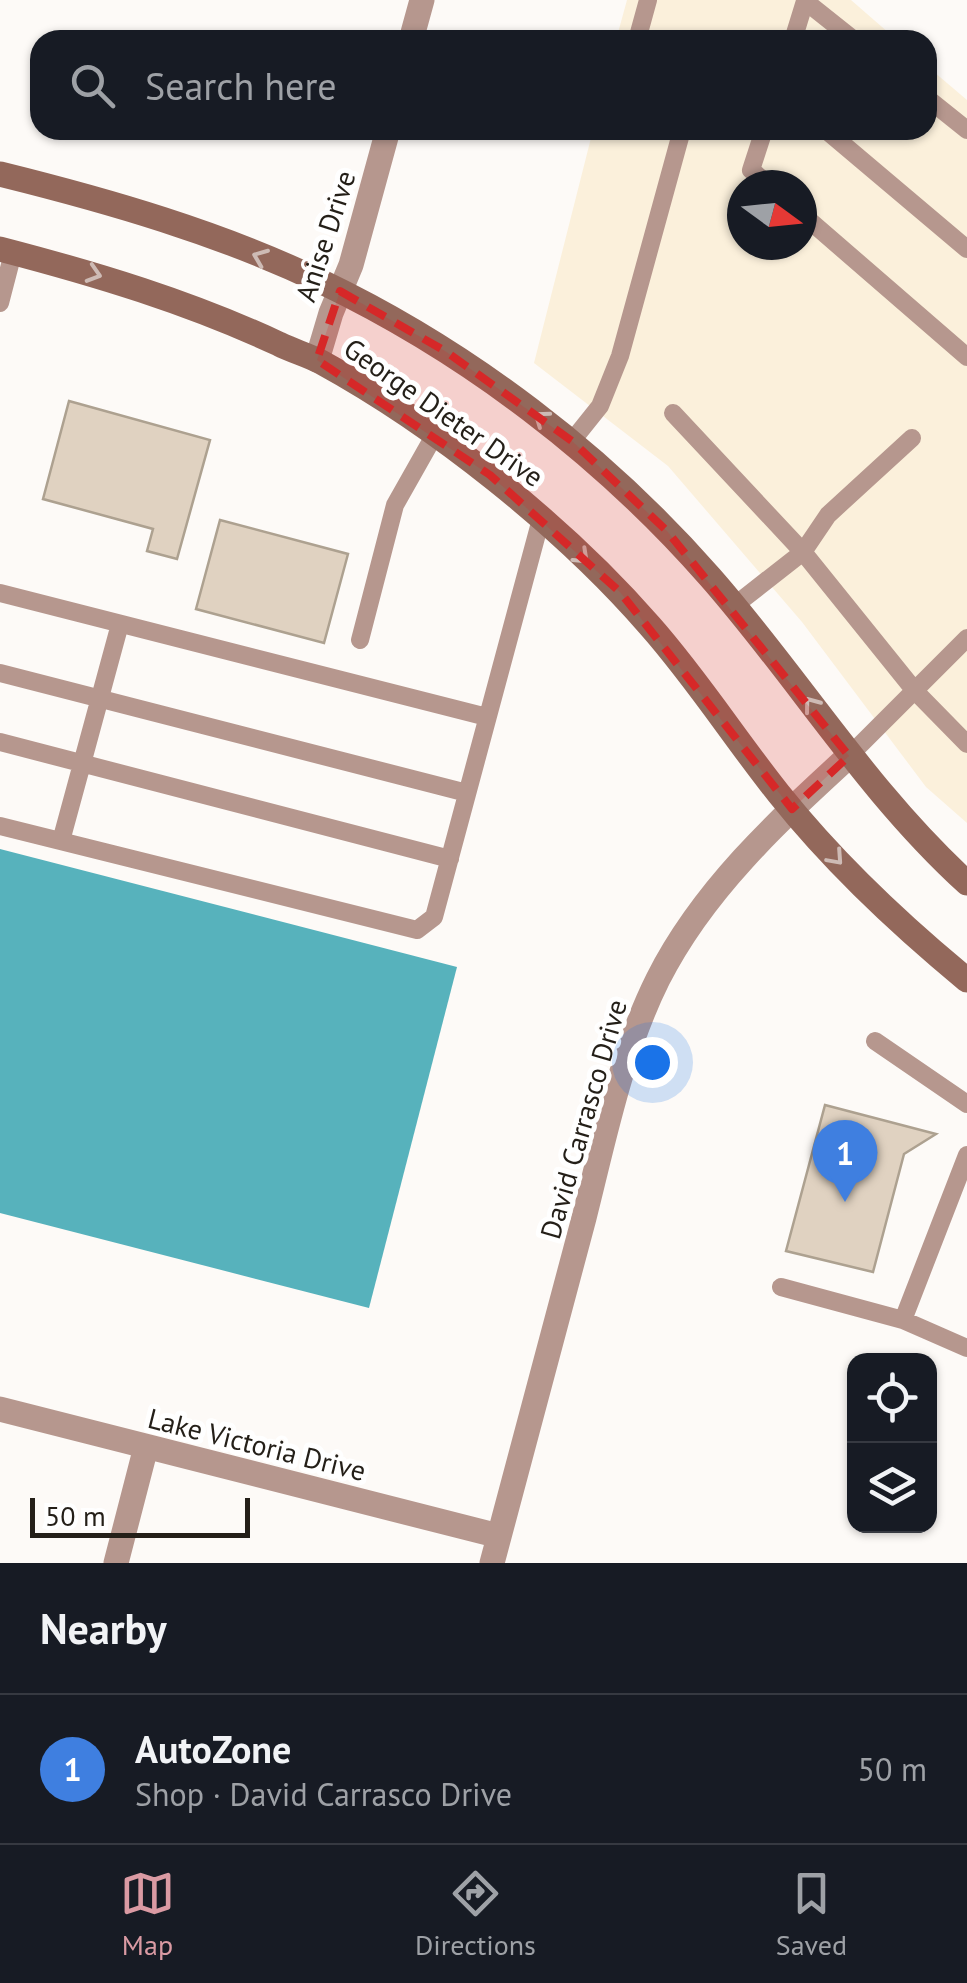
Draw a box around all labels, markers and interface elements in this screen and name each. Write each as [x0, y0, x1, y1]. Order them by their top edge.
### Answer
search box [30, 30, 937, 140]
icon: search [65, 58, 120, 113]
text: Search here [145, 61, 337, 110]
street label: Anise Drive [286, 166, 364, 306]
north arrow [727, 170, 817, 260]
one-way arrow [252, 248, 270, 268]
one-way arrow [85, 262, 102, 283]
street label: George Dieter Drive [337, 329, 551, 495]
one-way arrow [533, 412, 552, 431]
one-way arrow [570, 545, 589, 563]
one-way arrow [805, 697, 822, 715]
one-way arrow [824, 847, 842, 865]
street label: David Carrasco Drive [531, 995, 635, 1243]
your location [627, 1037, 678, 1088]
pin: 1 [812, 1120, 878, 1202]
map controls [847, 1353, 937, 1533]
button: locate [847, 1353, 937, 1443]
street label: Lake Victoria Drive [144, 1399, 370, 1489]
button: layers [847, 1443, 937, 1533]
scale bar [30, 1493, 250, 1538]
text: 50 m [45, 1497, 106, 1534]
text: Nearby [40, 1601, 167, 1656]
text: AutoZone [135, 1724, 291, 1773]
text: 1 [63, 1748, 82, 1790]
text: 50 m [858, 1748, 927, 1790]
text: Shop · David Carrasco Drive [135, 1773, 512, 1815]
tab: Map [120, 1866, 175, 1963]
tab: Directions [415, 1866, 536, 1963]
tab: Saved [776, 1866, 847, 1963]

